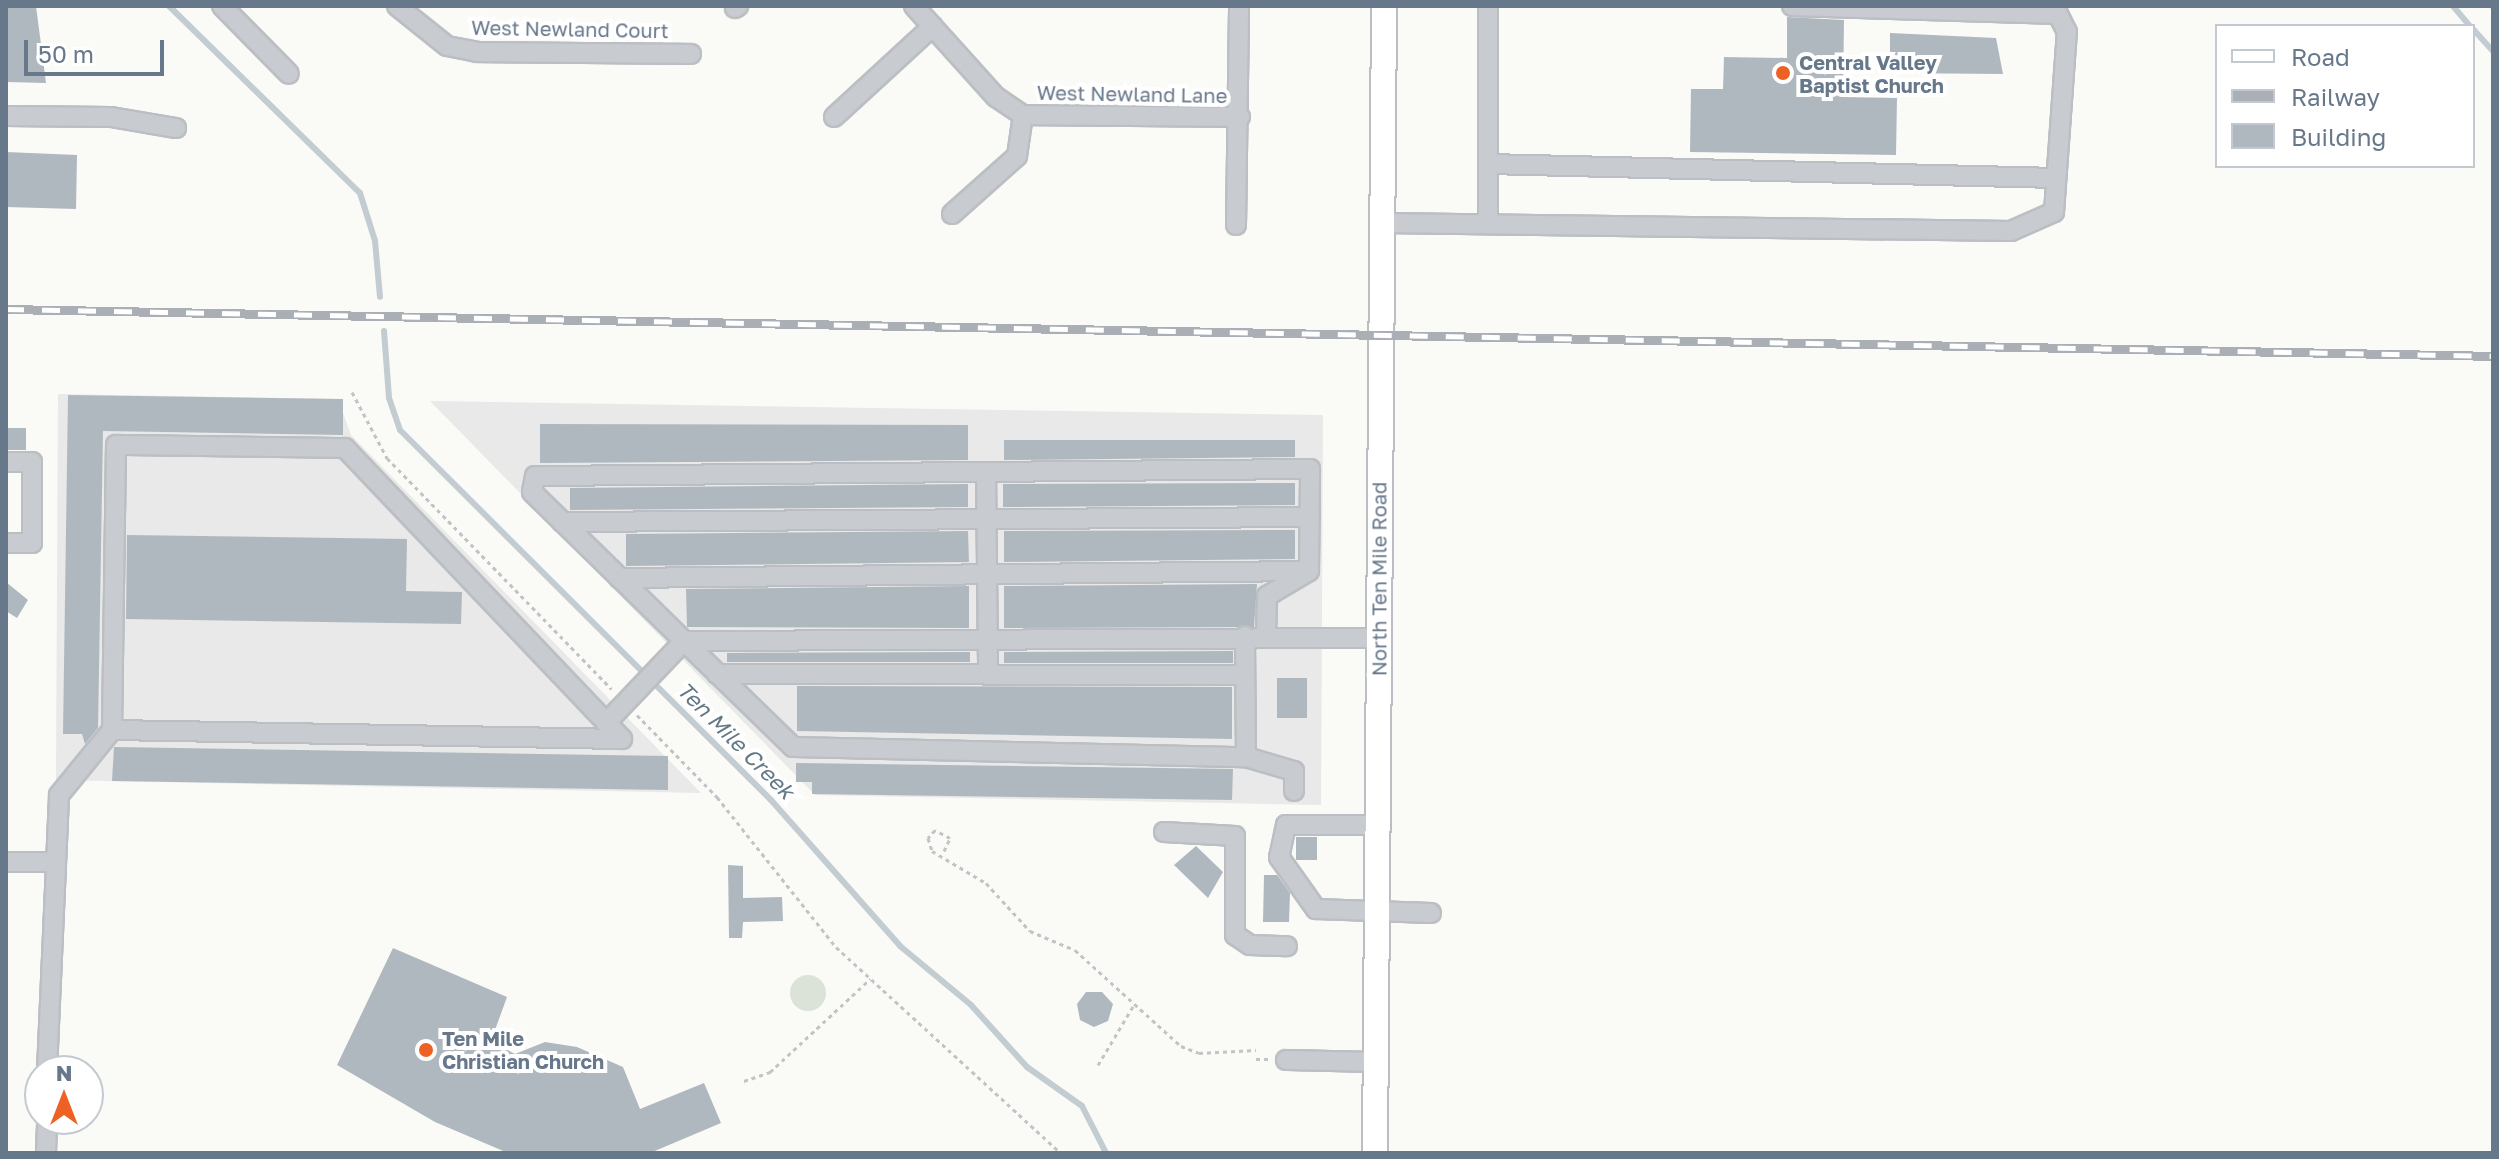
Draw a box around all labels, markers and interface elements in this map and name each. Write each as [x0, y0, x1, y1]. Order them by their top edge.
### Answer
street label: West Newland Court [471, 15, 669, 43]
scale bar [28, 24, 168, 74]
legend [2215, 24, 2475, 168]
text: 50 m [38, 39, 94, 68]
text: Road [2291, 42, 2350, 71]
place label: Central Valley Baptist Church [1799, 50, 1944, 97]
marker: Central Valley Baptist Church [1774, 64, 1792, 82]
street label: West Newland Lane [1037, 80, 1227, 108]
text: Railway [2291, 82, 2380, 111]
text: Building [2291, 122, 2386, 151]
street label: North Ten Mile Road [1367, 482, 1391, 676]
water label: Ten Mile Creek [672, 676, 800, 804]
place label: Ten Mile Christian Church [442, 1026, 604, 1073]
marker: Ten Mile Christian Church [417, 1041, 435, 1059]
north arrow [24, 1055, 104, 1135]
text: N [56, 1059, 72, 1086]

